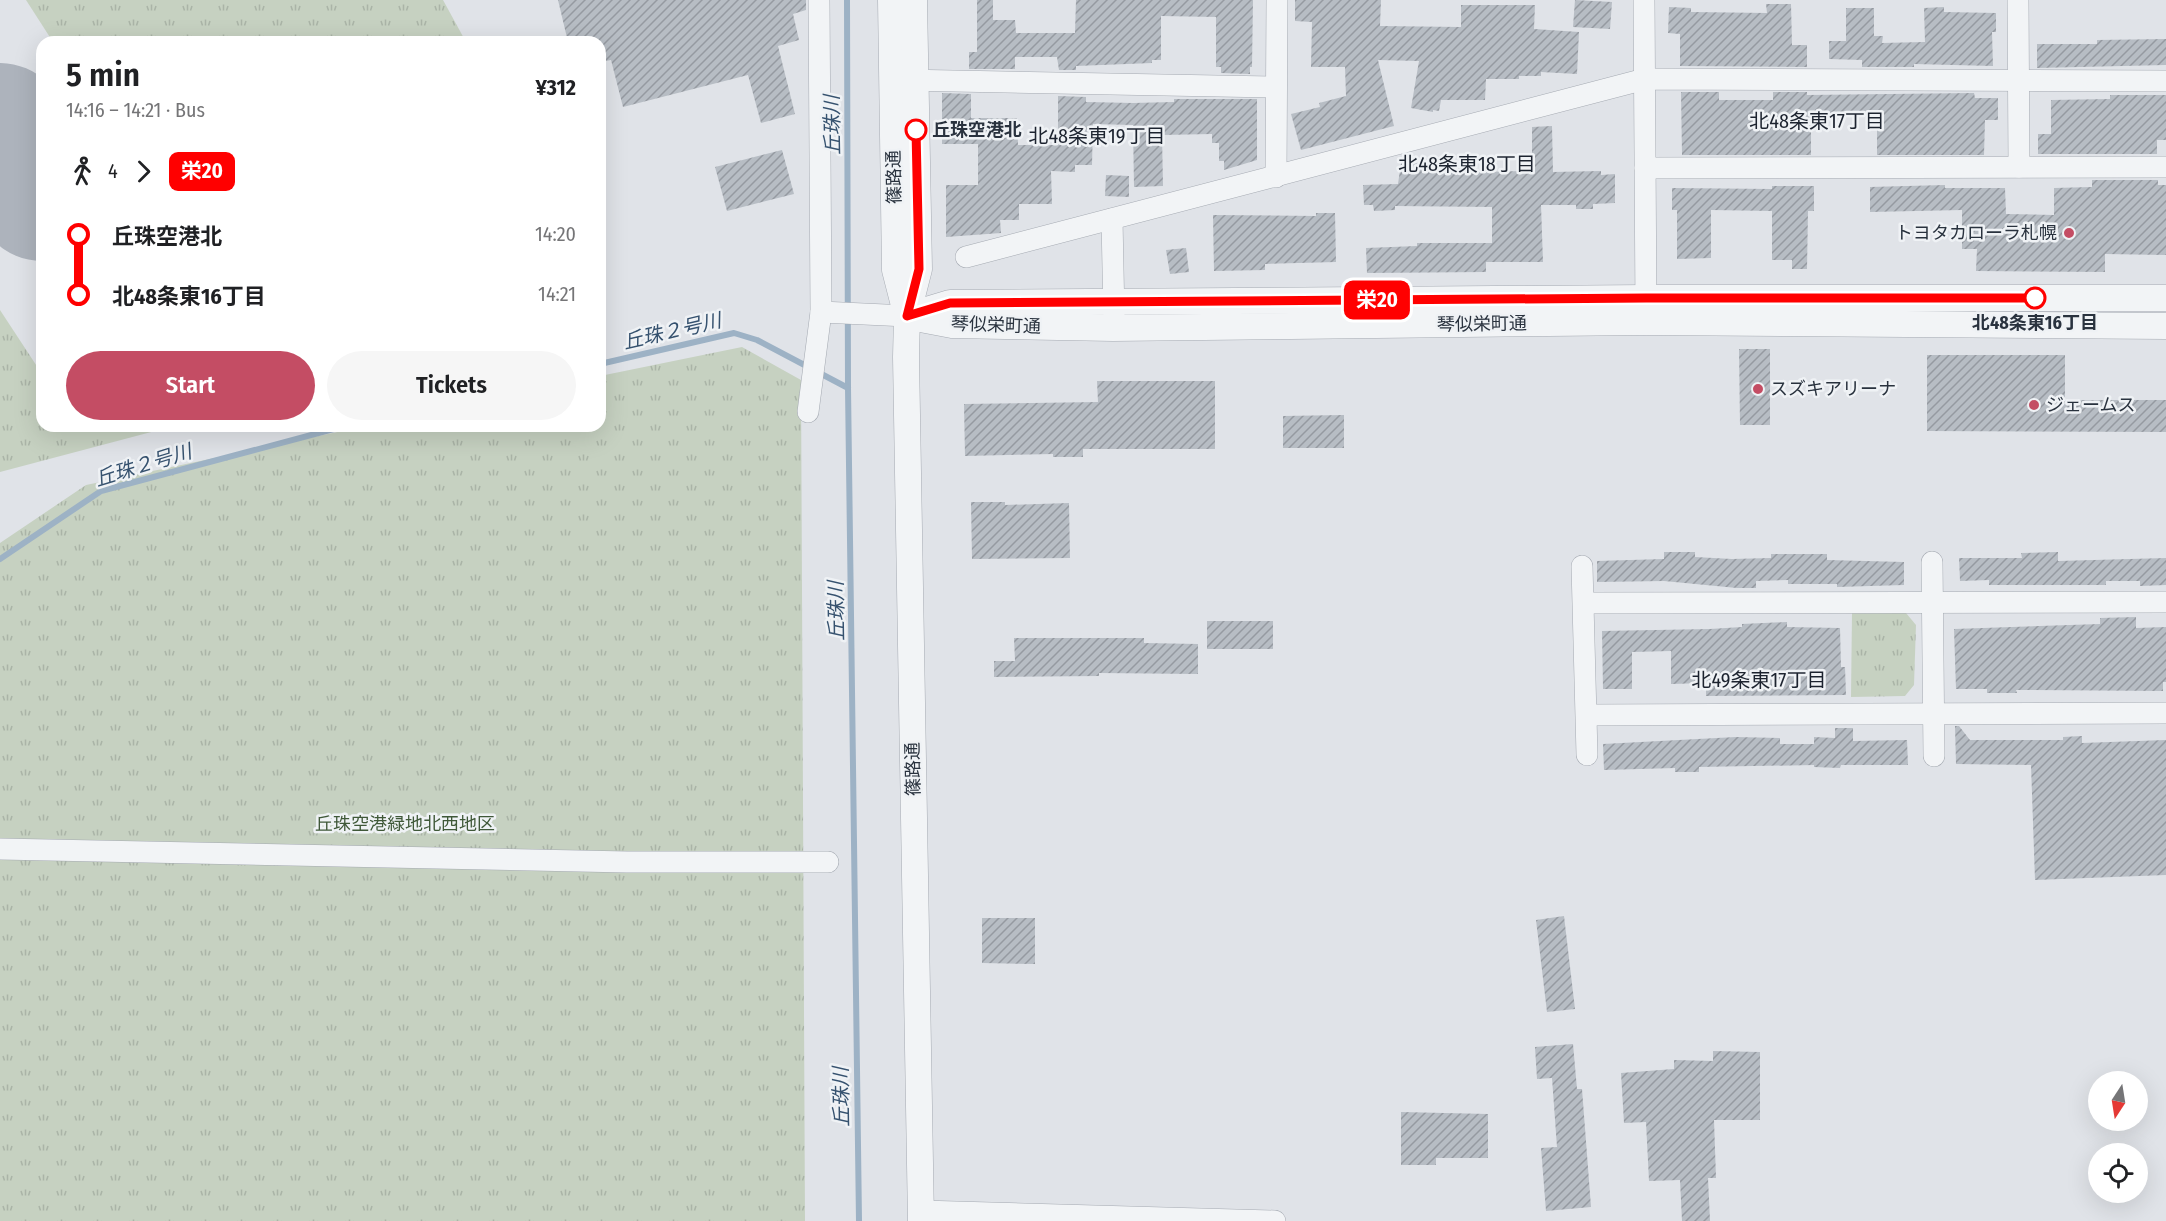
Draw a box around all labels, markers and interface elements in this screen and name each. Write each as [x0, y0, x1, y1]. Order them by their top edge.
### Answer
text: 5 min [66, 55, 140, 95]
text: ¥312 [535, 74, 576, 101]
water label: 丘珠川 [819, 93, 845, 155]
text: 14:16 – 14:21 · Bus [66, 98, 205, 122]
district label: 北48条東17丁目 [1749, 109, 1885, 133]
marker: 丘珠空港北 [905, 119, 927, 141]
place label: 丘珠空港北 [932, 119, 1022, 141]
district label: 北48条東19丁目 [1028, 124, 1166, 148]
street label: 篠路通 [883, 150, 905, 204]
district label: 北48条東18丁目 [1398, 152, 1536, 176]
icon: walk [66, 155, 99, 188]
icon: forward [127, 155, 160, 188]
text: 栄20 [181, 158, 223, 184]
text: 4 [108, 159, 118, 183]
text: 14:20 [535, 222, 576, 246]
place label: トヨタカローラ札幌 [1895, 222, 2057, 244]
text: 丘珠空港北 [112, 223, 222, 250]
marker: トヨタカローラ札幌 [2062, 226, 2076, 240]
line badge: 栄20 [1342, 280, 1412, 320]
text: 14:21 [538, 282, 576, 306]
text: 北48条東16丁目 [112, 283, 266, 310]
text: 栄20 [1356, 287, 1398, 313]
marker: 北48条東16丁目 [2024, 287, 2046, 309]
water label: 丘珠２号川 [621, 308, 725, 354]
street label: 琴似栄町通 [951, 312, 1041, 338]
street label: 琴似栄町通 [1437, 312, 1527, 336]
place label: 北48条東16丁目 [1972, 312, 2098, 334]
button: Start [66, 351, 315, 420]
button: Tickets [327, 351, 576, 420]
place label: スズキアリーナ [1770, 378, 1896, 400]
marker: スズキアリーナ [1751, 382, 1765, 396]
place label: ジェームス [2046, 394, 2135, 416]
marker: ジェームス [2027, 398, 2041, 412]
water label: 丘珠２号川 [92, 438, 196, 491]
water label: 丘珠川 [823, 579, 849, 641]
district label: 北49条東17丁目 [1692, 668, 1826, 692]
street label: 篠路通 [902, 742, 924, 796]
park label: 丘珠空港緑地北西地区 [315, 813, 495, 835]
water label: 丘珠川 [828, 1065, 854, 1127]
north arrow [2088, 1071, 2148, 1131]
map controls [2088, 1071, 2148, 1203]
button: locate [2088, 1143, 2148, 1203]

